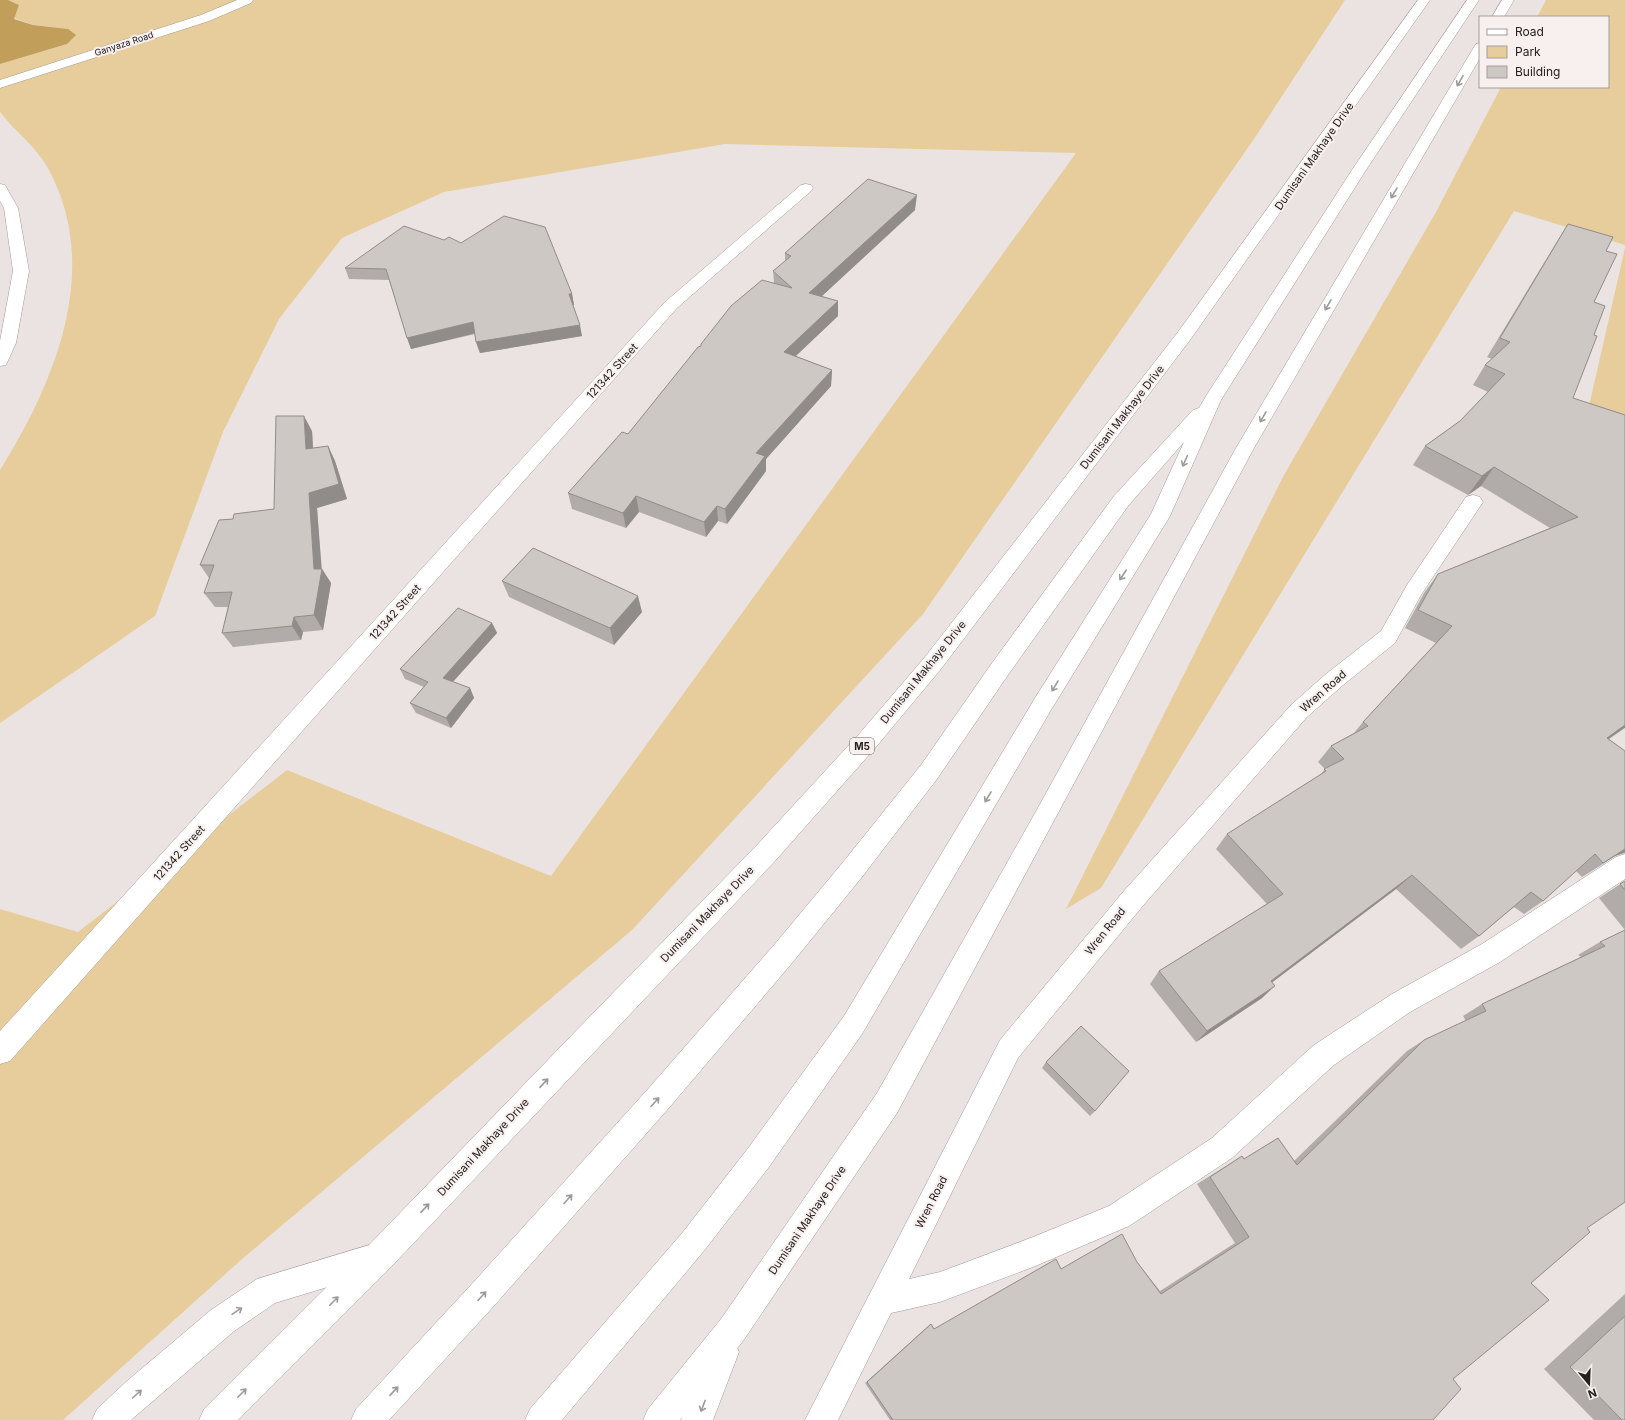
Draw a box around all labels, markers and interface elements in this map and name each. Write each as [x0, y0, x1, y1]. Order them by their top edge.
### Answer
legend [1479, 16, 1609, 88]
text: Road [1515, 24, 1544, 39]
street label: Ganyaza Road [93, 29, 155, 58]
text: Park [1515, 44, 1541, 59]
text: Building [1515, 64, 1560, 79]
one-way arrow [1456, 75, 1464, 87]
street label: Dumisani Makhaye Drive [1271, 99, 1357, 213]
one-way arrow [1390, 187, 1398, 199]
one-way arrow [1324, 299, 1332, 310]
street label: 121342 Street [583, 340, 641, 402]
street label: Dumisani Makhaye Drive [1077, 362, 1167, 472]
one-way arrow [1258, 411, 1266, 423]
one-way arrow [1181, 455, 1188, 467]
one-way arrow [1119, 569, 1127, 580]
street label: 121342 Street [366, 581, 424, 643]
street label: Dumisani Makhaye Drive [877, 618, 969, 726]
street label: Wren Road [1297, 667, 1349, 715]
one-way arrow [1050, 680, 1059, 691]
road number: M5 [850, 738, 874, 754]
one-way arrow [983, 791, 991, 803]
street label: 121342 Street [150, 822, 208, 884]
street label: Dumisani Makhaye Drive [657, 863, 757, 965]
street label: Wren Road [1082, 904, 1128, 958]
one-way arrow [539, 1078, 548, 1088]
street label: Dumisani Makhaye Drive [434, 1095, 532, 1199]
one-way arrow [650, 1097, 660, 1107]
street label: Dumisani Makhaye Drive [765, 1163, 849, 1277]
street label: Wren Road [912, 1173, 950, 1231]
one-way arrow [564, 1193, 573, 1204]
one-way arrow [420, 1203, 430, 1213]
one-way arrow [477, 1290, 486, 1301]
one-way arrow [329, 1296, 339, 1306]
one-way arrow [231, 1307, 242, 1315]
north arrow [1569, 1364, 1609, 1404]
text: N [1586, 1385, 1599, 1401]
one-way arrow [389, 1386, 398, 1396]
one-way arrow [237, 1388, 247, 1397]
one-way arrow [132, 1389, 142, 1398]
one-way arrow [698, 1399, 706, 1411]

